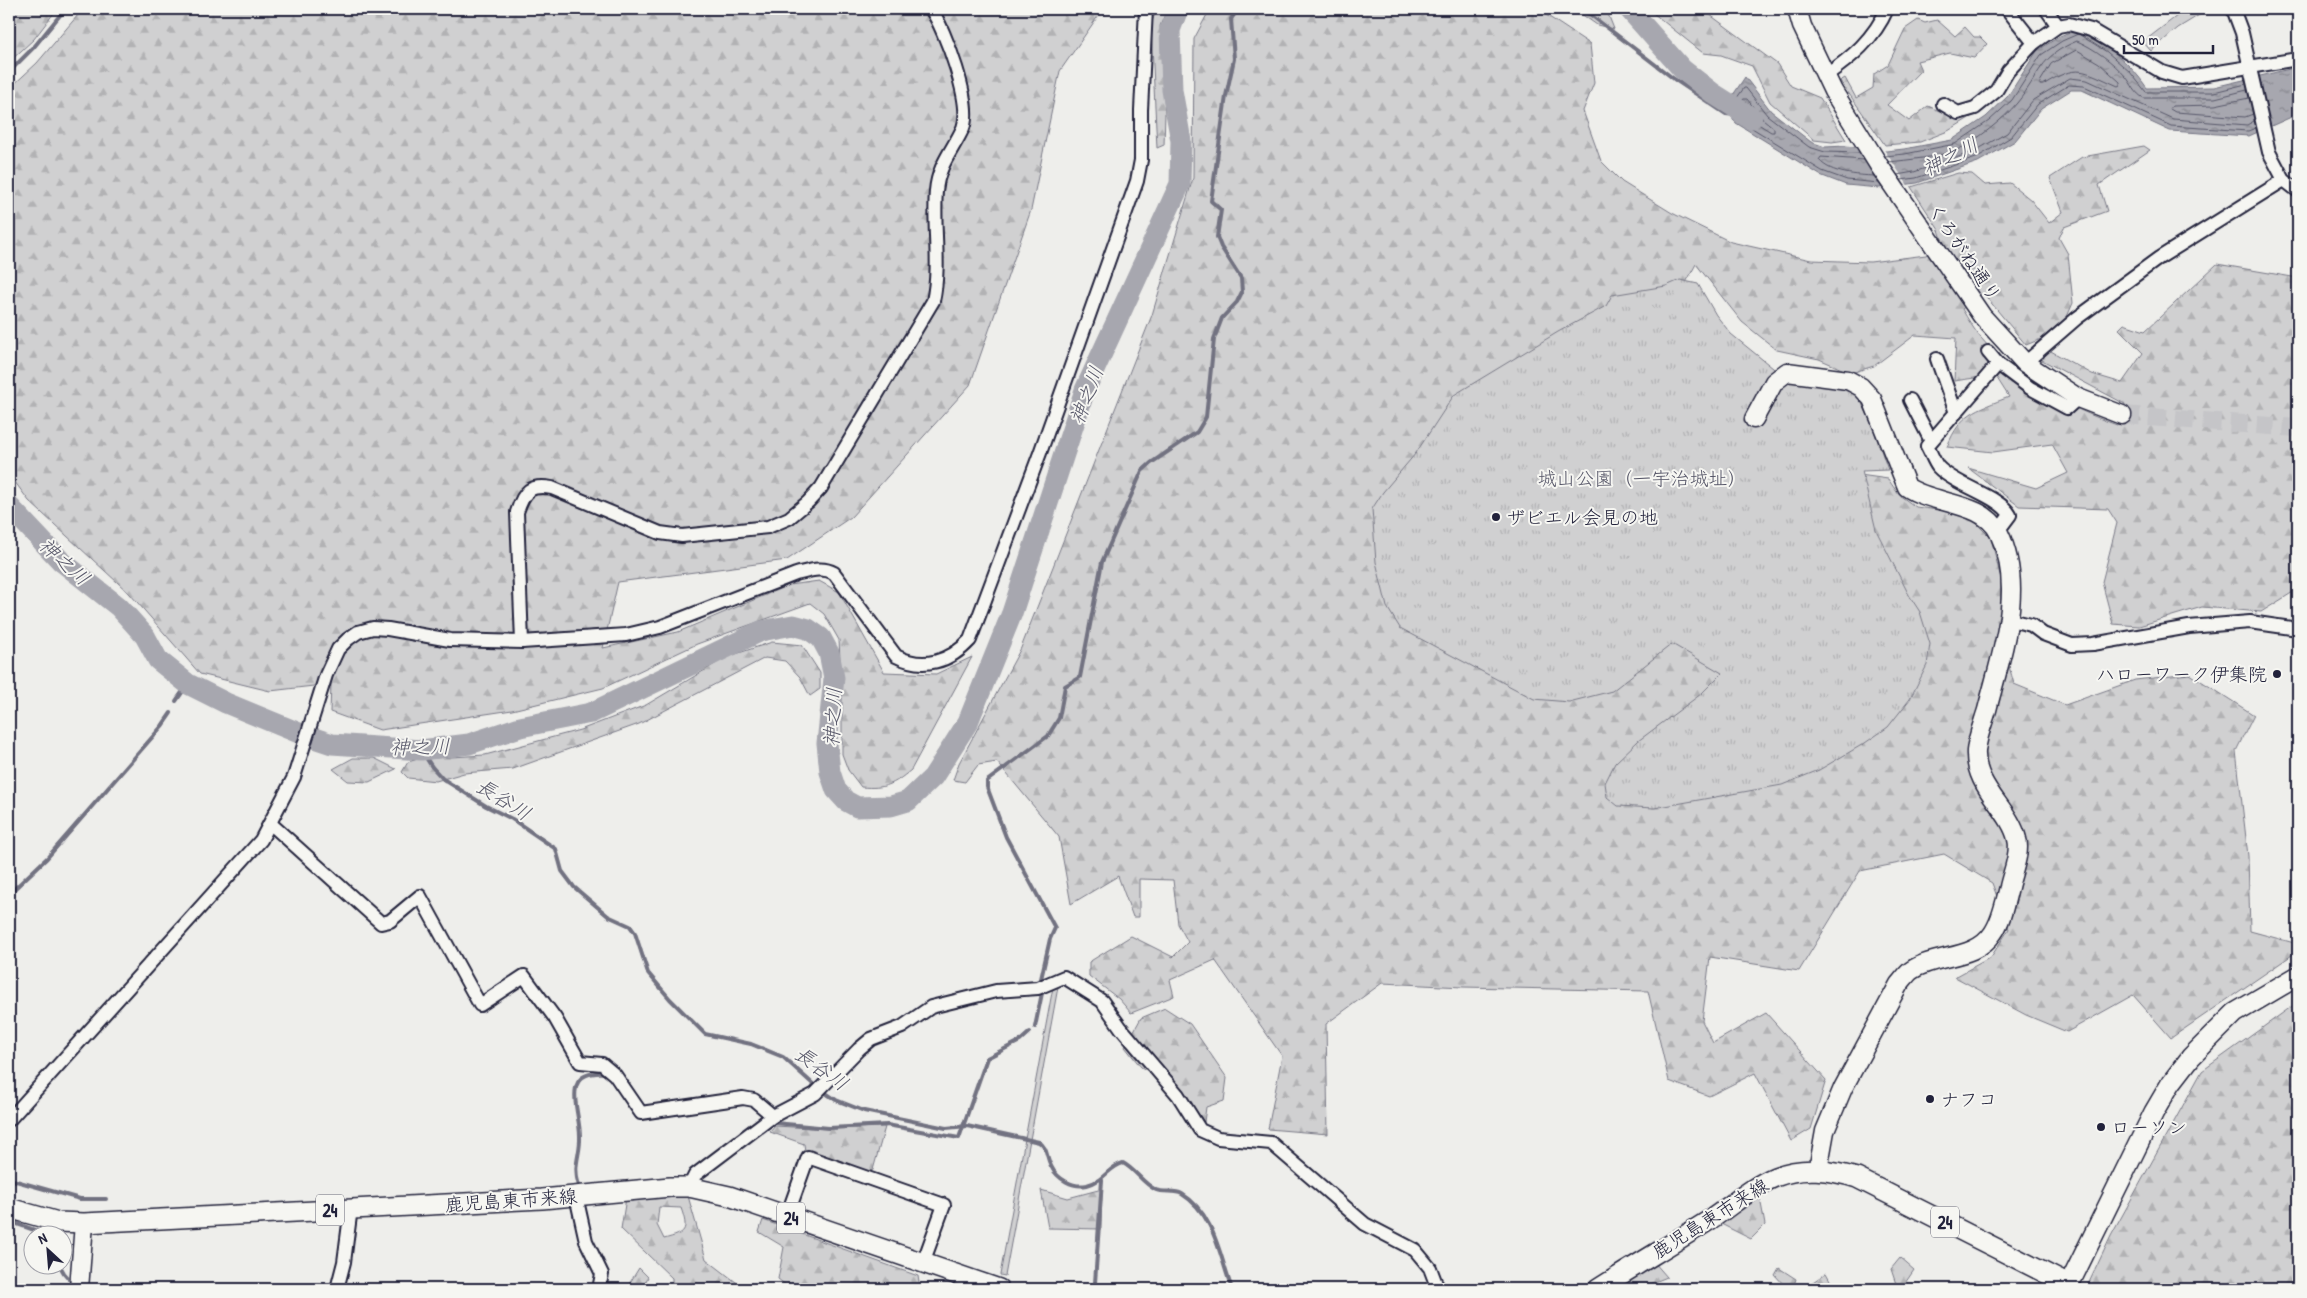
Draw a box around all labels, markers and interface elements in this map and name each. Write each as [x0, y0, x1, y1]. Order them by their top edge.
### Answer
scale bar [2124, 22, 2213, 54]
text: 50 m [2132, 29, 2159, 50]
water label: 神之川 [1917, 130, 1983, 182]
street label: くろがね通り [1922, 197, 2008, 307]
water label: 神之川 [1063, 362, 1109, 428]
park label: 城山公園（一宇治城址） [1537, 465, 1747, 491]
place label: ザビエル会見の地 [1506, 504, 1658, 530]
marker: ザビエル会見の地 [1490, 511, 1502, 523]
water label: 神之川 [34, 531, 96, 591]
place label: ハローワーク伊集院 [2096, 661, 2267, 687]
marker: ハローワーク伊集院 [2271, 668, 2283, 680]
water label: 神之川 [817, 686, 847, 748]
water label: 神之川 [390, 732, 450, 760]
water label: 長谷川 [471, 772, 537, 826]
water label: 長谷川 [790, 1039, 854, 1097]
place label: ナフコ [1940, 1086, 1997, 1112]
marker: ナフコ [1924, 1093, 1936, 1105]
place label: ローソン [2111, 1114, 2187, 1140]
marker: ローソン [2095, 1121, 2107, 1133]
street label: 鹿児島東市来線 [1647, 1172, 1773, 1264]
street label: 鹿児島東市来線 [444, 1182, 578, 1218]
road number: 24 [316, 1194, 344, 1226]
road number: 24 [777, 1202, 805, 1234]
road number: 24 [1931, 1206, 1959, 1238]
north arrow [22, 1226, 72, 1276]
text: N [35, 1227, 50, 1248]

